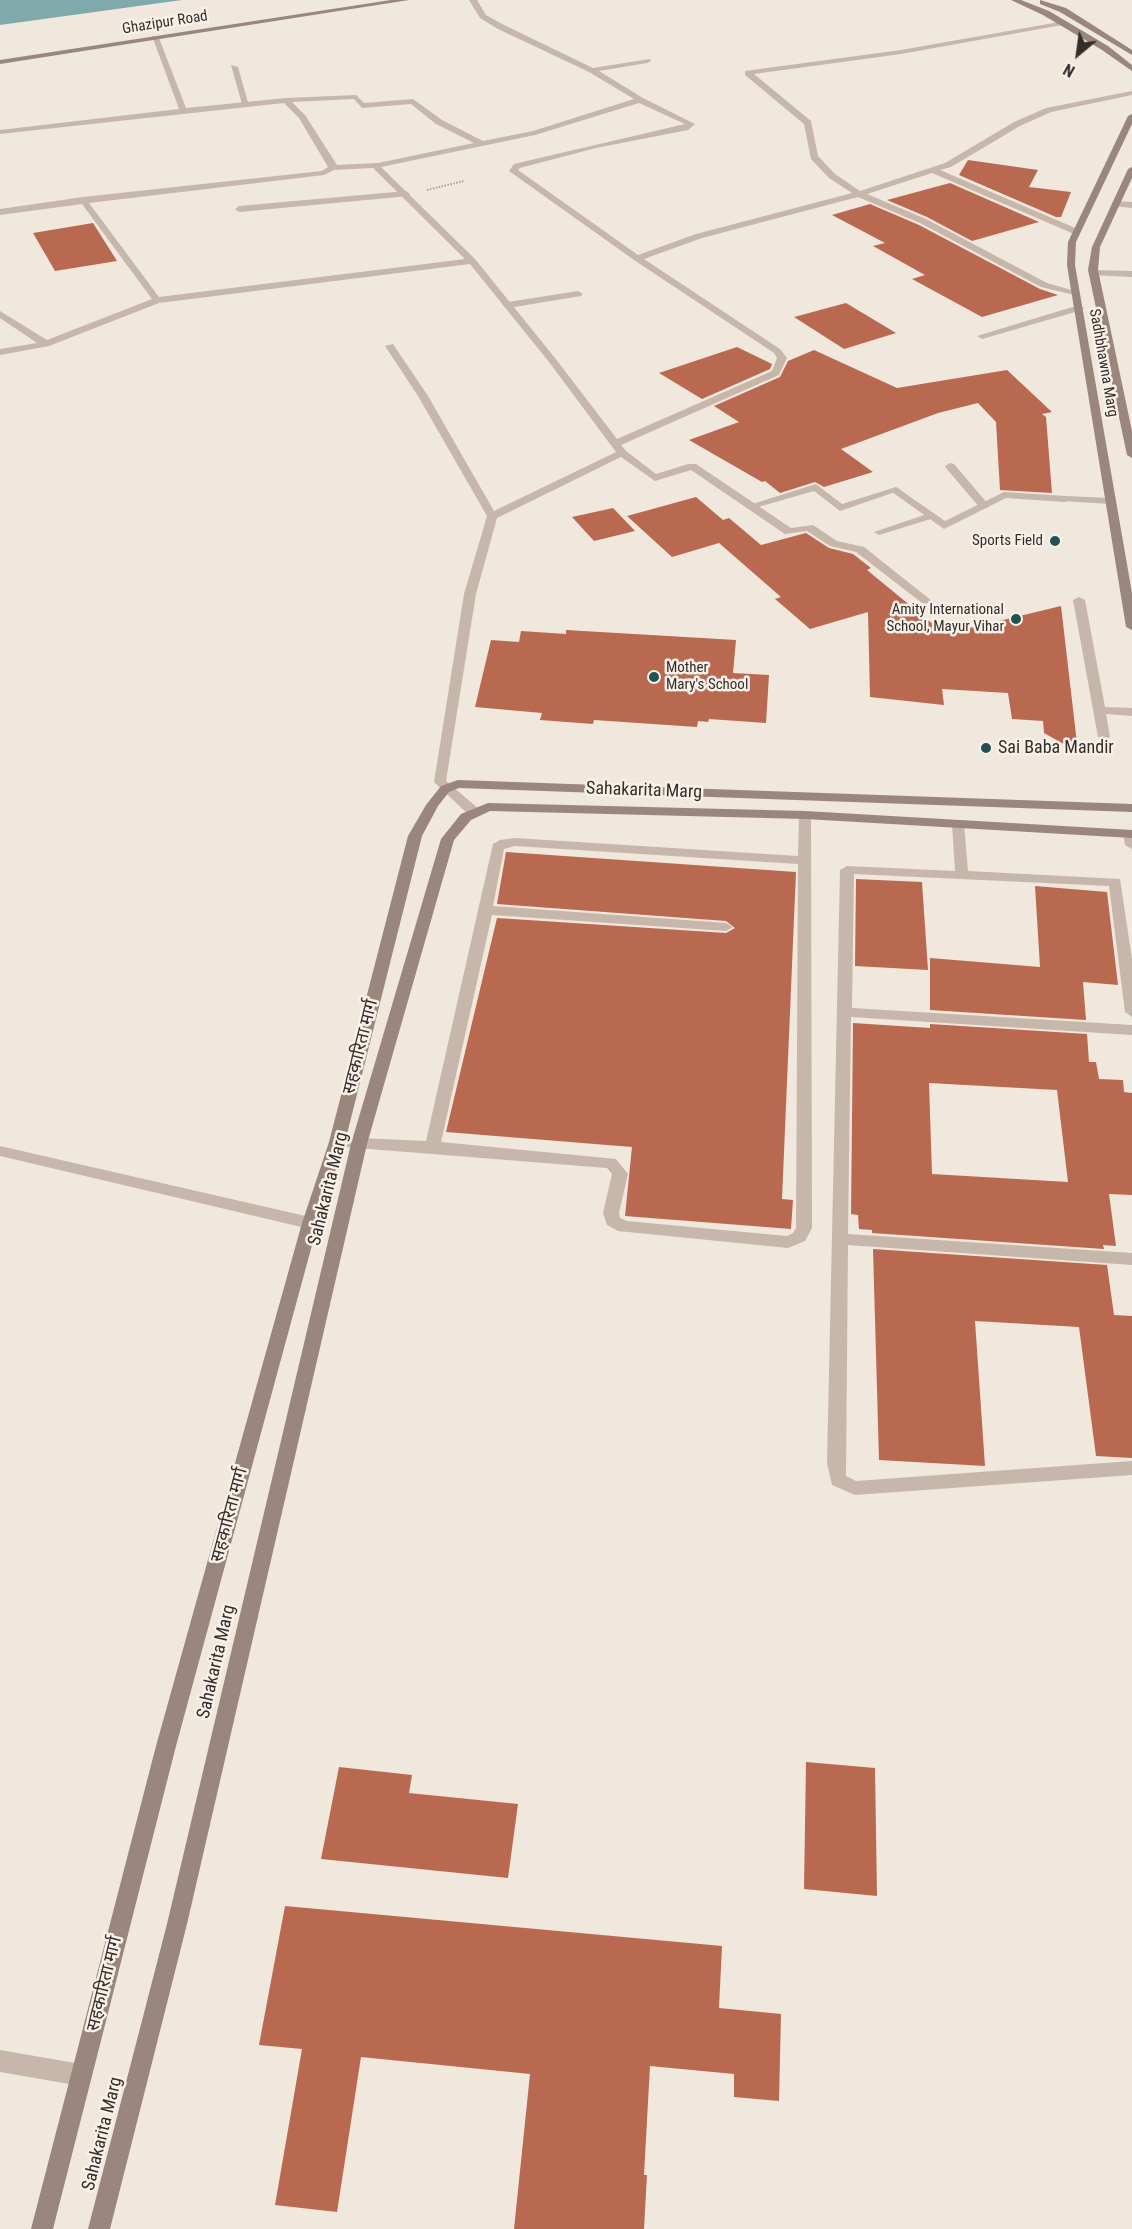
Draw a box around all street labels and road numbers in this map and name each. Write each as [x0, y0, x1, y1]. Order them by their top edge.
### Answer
street label: Ghazipur Road [121, 7, 209, 39]
street label: Sadhbhawna Marg [1085, 308, 1121, 418]
street label: Sahakarita Marg [586, 778, 702, 804]
street label: सहकारिता मार्ग [339, 997, 383, 1097]
street label: Sahakarita Marg [304, 1130, 354, 1248]
street label: सहकारिता मार्ग [207, 1465, 253, 1565]
street label: Sahakarita Marg [193, 1603, 241, 1721]
street label: सहकारिता मार्ग [83, 1934, 127, 2034]
street label: Sahakarita Marg [78, 2075, 128, 2193]

